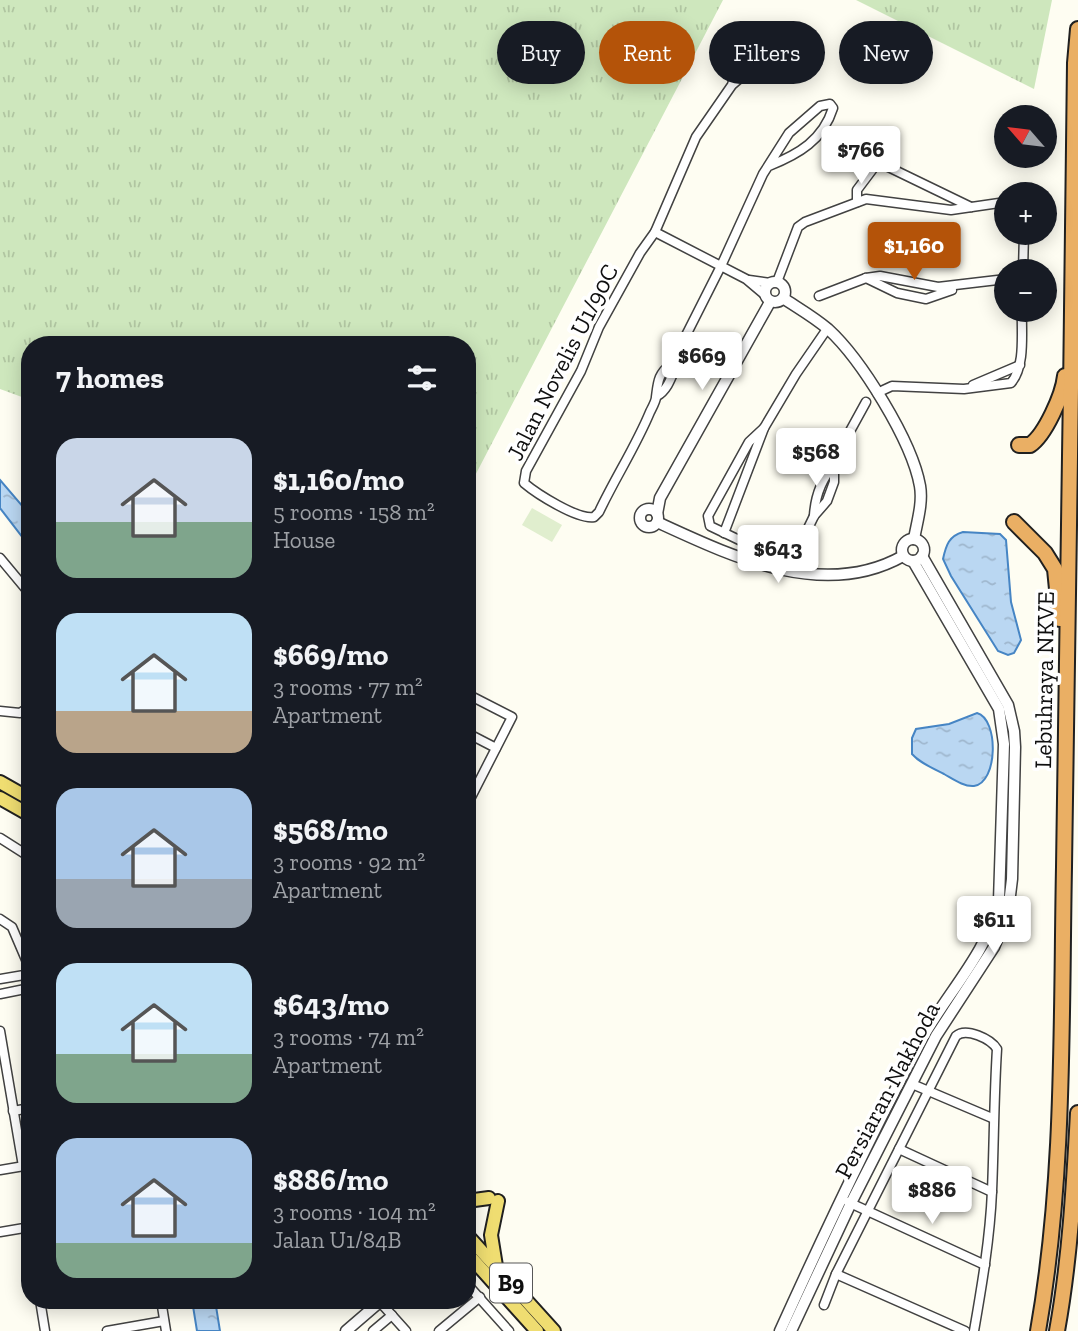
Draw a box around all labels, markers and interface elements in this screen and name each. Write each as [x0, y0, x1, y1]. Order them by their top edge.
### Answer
chip: Buy [497, 21, 585, 84]
chip: Rent [599, 21, 695, 84]
chip: Filters [709, 21, 825, 84]
chip: New [839, 21, 933, 84]
north arrow [994, 105, 1057, 168]
map controls [994, 105, 1057, 322]
pin: $766 [820, 127, 902, 186]
text: $766 [837, 135, 885, 163]
button: + [994, 182, 1057, 245]
pin: $1,160 [857, 222, 971, 282]
text: $1,160 [884, 231, 944, 259]
street label: Jalan Novelis U1/90C [500, 259, 624, 465]
button: − [994, 259, 1057, 322]
pin: $669 [661, 332, 743, 392]
text: $669 [678, 341, 726, 369]
icon: filters [403, 359, 441, 397]
text: 7 homes [56, 360, 164, 396]
pin: $568 [775, 428, 857, 488]
text: $568 [792, 437, 840, 465]
text: $1,160/mo [273, 462, 404, 498]
icon: home [112, 466, 196, 550]
text: 5 rooms · 158 m² [273, 498, 435, 526]
text: House [273, 526, 335, 554]
pin: $643 [737, 526, 819, 585]
text: $643 [754, 534, 803, 562]
street label: Lebuhraya NKVE [1028, 591, 1060, 769]
text: $669/mo [273, 637, 388, 673]
icon: home [112, 641, 196, 725]
text: 3 rooms · 77 m² [273, 673, 423, 701]
text: Apartment [273, 701, 382, 729]
text: $568/mo [273, 812, 388, 848]
icon: home [112, 816, 196, 900]
text: 3 rooms · 92 m² [273, 848, 425, 876]
text: Apartment [273, 876, 382, 904]
pin: $611 [953, 897, 1035, 956]
text: $611 [973, 905, 1015, 933]
text: $643/mo [273, 987, 389, 1023]
icon: home [112, 991, 196, 1075]
street label: Persiaran Nakhoda [828, 996, 946, 1183]
text: 3 rooms · 74 m² [273, 1023, 424, 1051]
text: Apartment [273, 1051, 382, 1079]
text: $886/mo [273, 1162, 389, 1198]
icon: home [112, 1166, 196, 1250]
pin: $886 [891, 1166, 973, 1226]
text: $886 [908, 1175, 956, 1203]
text: 3 rooms · 104 m² [273, 1198, 436, 1226]
text: Jalan U1/84B [273, 1226, 401, 1254]
road number: B9 [490, 1264, 532, 1302]

